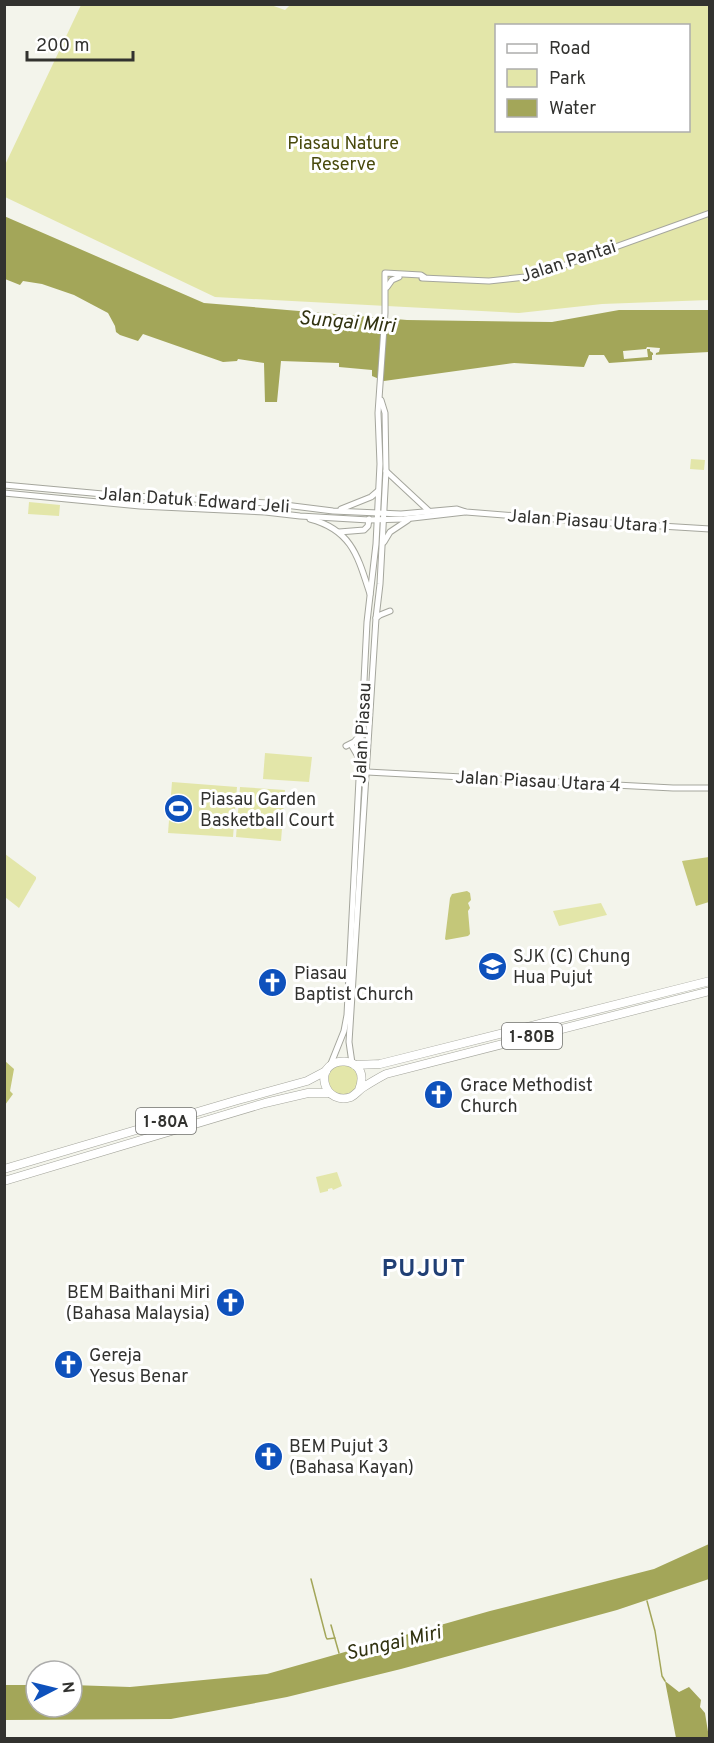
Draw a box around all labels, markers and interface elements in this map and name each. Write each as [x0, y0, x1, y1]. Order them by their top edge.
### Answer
scale bar [27, 24, 134, 62]
legend [495, 24, 690, 132]
text: 200 m [36, 35, 89, 58]
text: Road [549, 38, 591, 61]
text: Park [549, 68, 586, 91]
text: Water [549, 98, 596, 121]
park label: Piasau Nature Reserve [287, 133, 399, 177]
street label: Jalan Pantai [518, 236, 619, 289]
water label: Sungai Miri [297, 306, 397, 340]
street label: Jalan Datuk Edward Jeli [97, 483, 290, 520]
street label: Jalan Piasau Utara 1 [507, 505, 669, 540]
street label: Jalan Piasau [349, 682, 378, 784]
street label: Jalan Piasau Utara 4 [455, 767, 621, 798]
place label: Piasau Garden Basketball Court [200, 789, 334, 833]
sports icon: Piasau Garden Basketball Court [163, 793, 195, 825]
place label: SJK (C) Chung Hua Pujut [513, 946, 630, 990]
school or university icon: SJK (C) Chung Hua Pujut [476, 950, 508, 982]
place label: Piasau Baptist Church [294, 963, 414, 1007]
church icon: Piasau Baptist Church [257, 967, 289, 999]
road number: 1-80B [502, 1023, 562, 1049]
place label: Grace Methodist Church [460, 1075, 593, 1119]
church icon: Grace Methodist Church [423, 1079, 455, 1111]
road number: 1-80A [136, 1108, 196, 1134]
district label: PUJUT [382, 1255, 466, 1285]
place label: BEM Baithani Miri (Bahasa Malaysia) [66, 1282, 210, 1326]
church icon: BEM Baithani Miri (Bahasa Malaysia) [215, 1286, 247, 1318]
place label: Gereja Yesus Benar [89, 1345, 188, 1389]
church icon: Gereja Yesus Benar [52, 1349, 84, 1381]
place label: BEM Pujut 3 (Bahasa Kayan) [289, 1436, 414, 1480]
church icon: BEM Pujut 3 (Bahasa Kayan) [252, 1440, 284, 1472]
water label: Sungai Miri [343, 1620, 445, 1668]
north arrow [24, 1659, 84, 1719]
text: N [56, 1680, 78, 1694]

